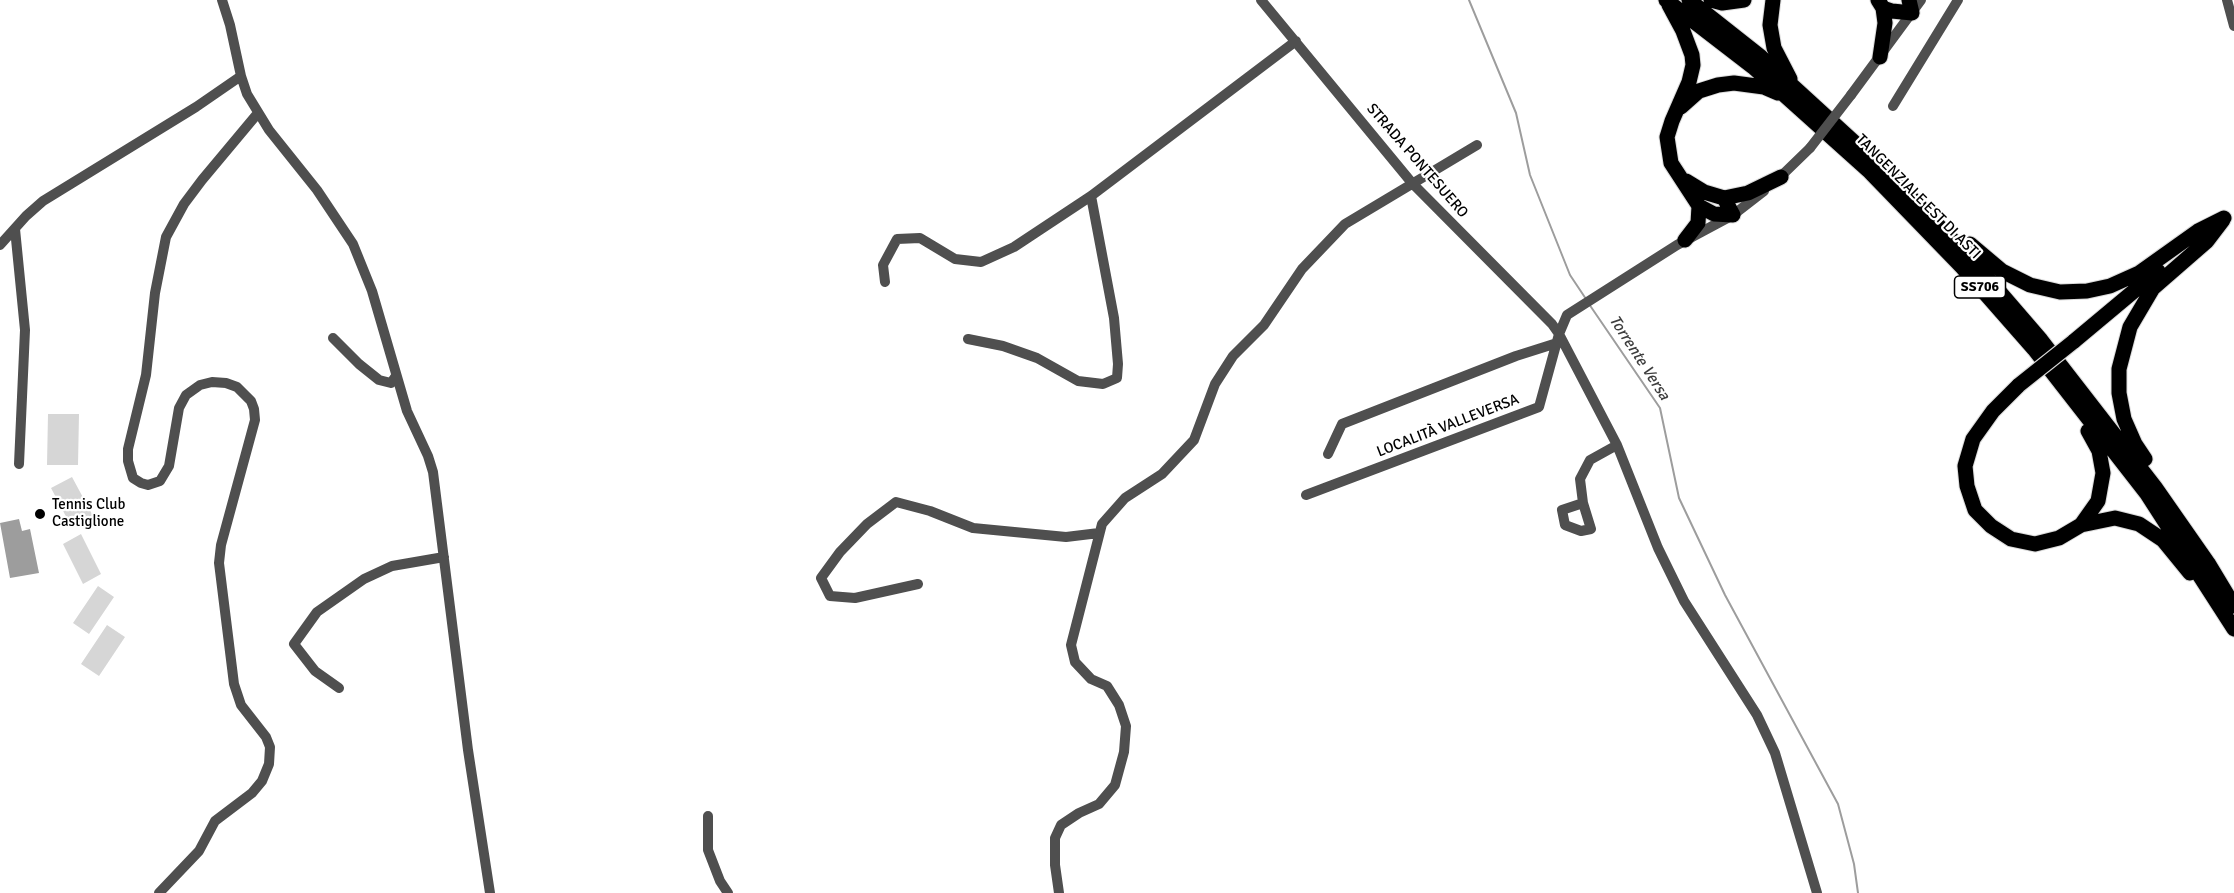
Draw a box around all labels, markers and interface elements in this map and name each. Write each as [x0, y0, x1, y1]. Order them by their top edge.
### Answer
street label: STRADA PONTESUERO [1362, 100, 1472, 222]
street label: TANGENZIALE EST DI ASTI [1852, 131, 1984, 263]
road number: SS706 [1954, 276, 2006, 298]
water label: Torrente Versa [1604, 312, 1674, 404]
street label: LOCALITÀ VALLEVERSA [1374, 391, 1522, 461]
place label: Tennis Club Castiglione [52, 496, 125, 531]
marker: Tennis Club Castiglione [33, 507, 47, 521]

